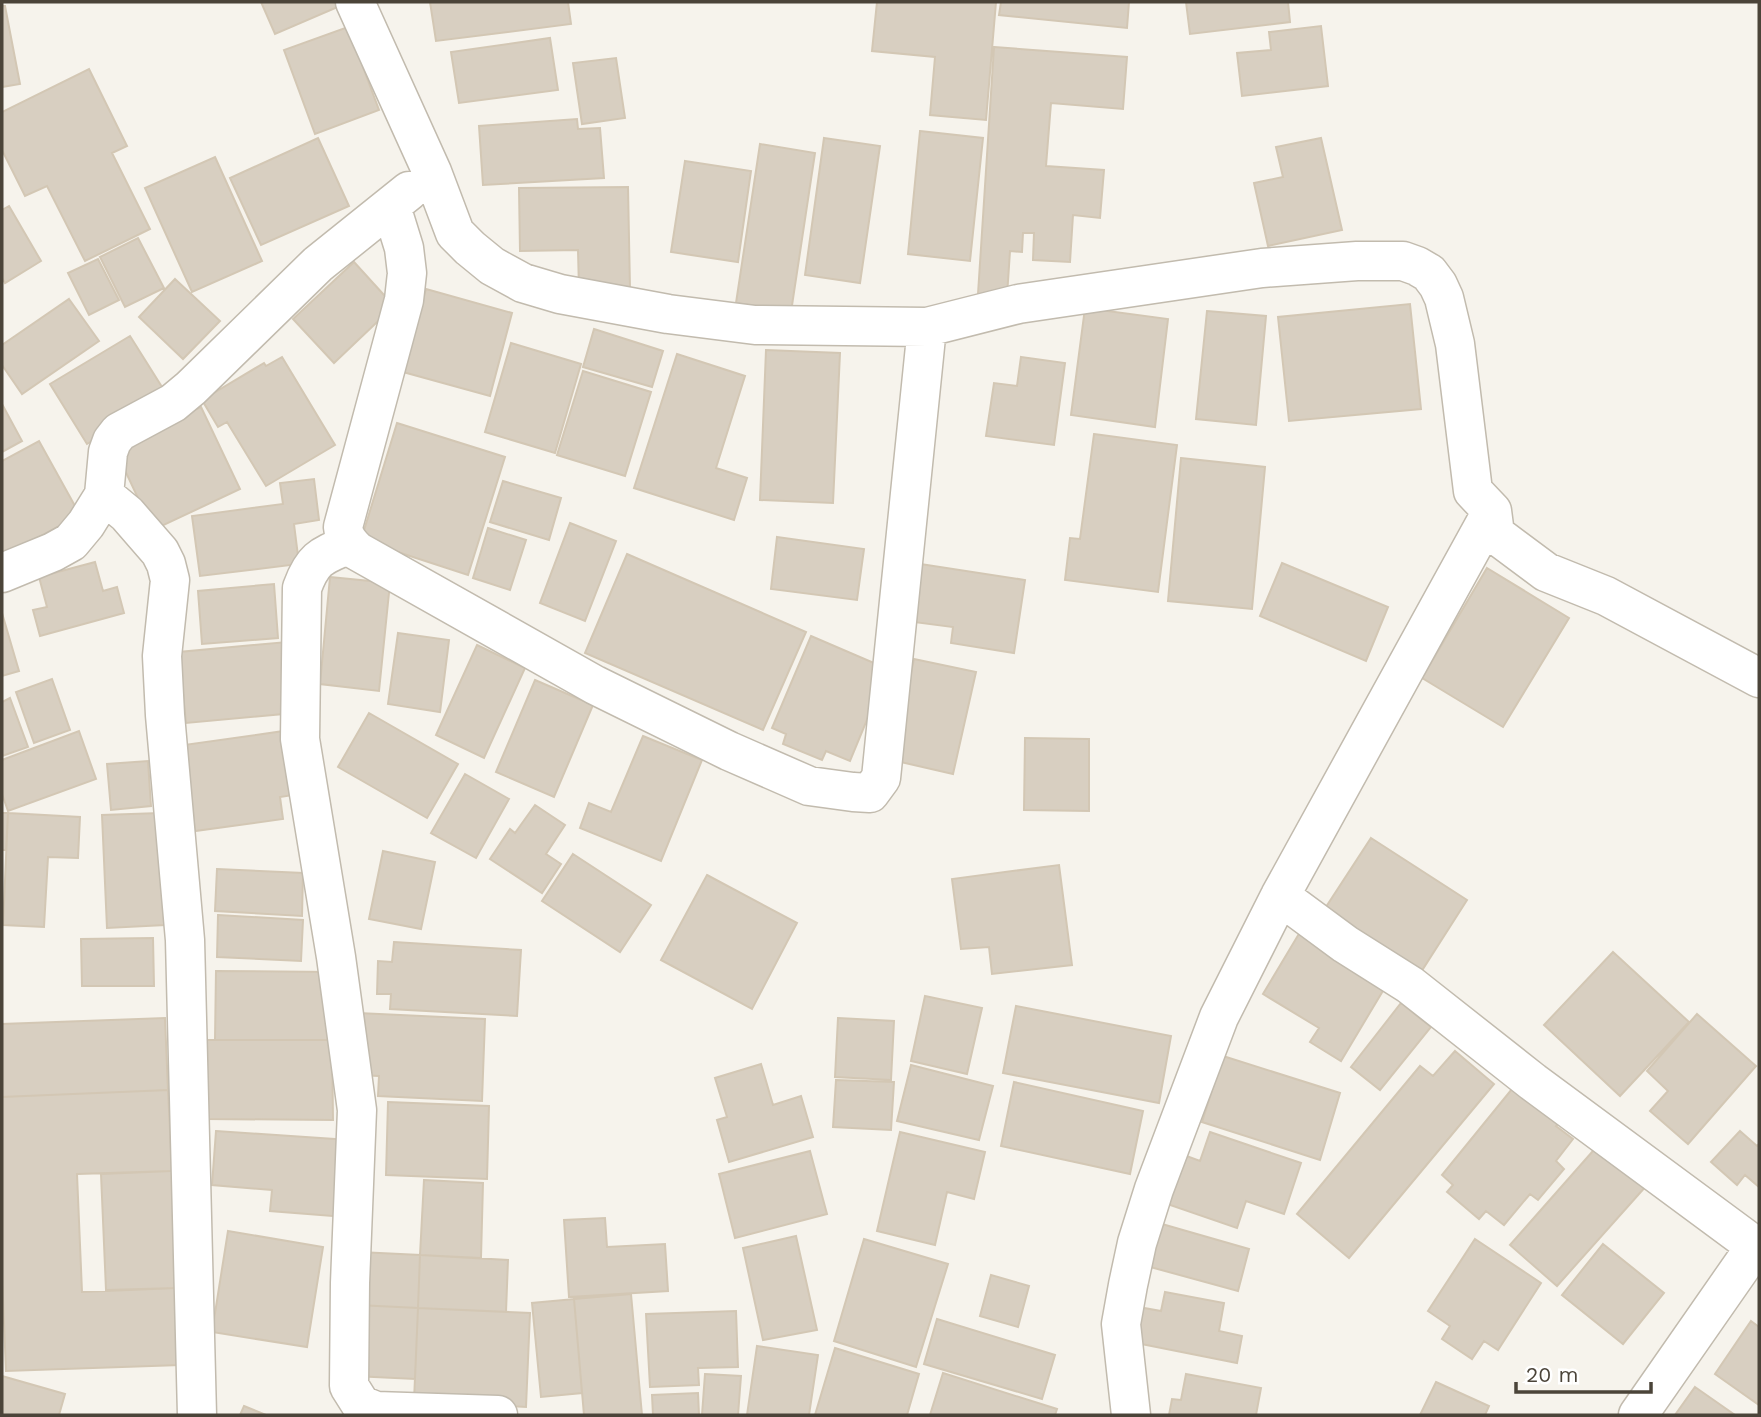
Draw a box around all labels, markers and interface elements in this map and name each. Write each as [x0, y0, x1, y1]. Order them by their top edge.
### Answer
scale bar [1516, 1350, 1651, 1394]
text: 20 m [1526, 1362, 1578, 1387]

